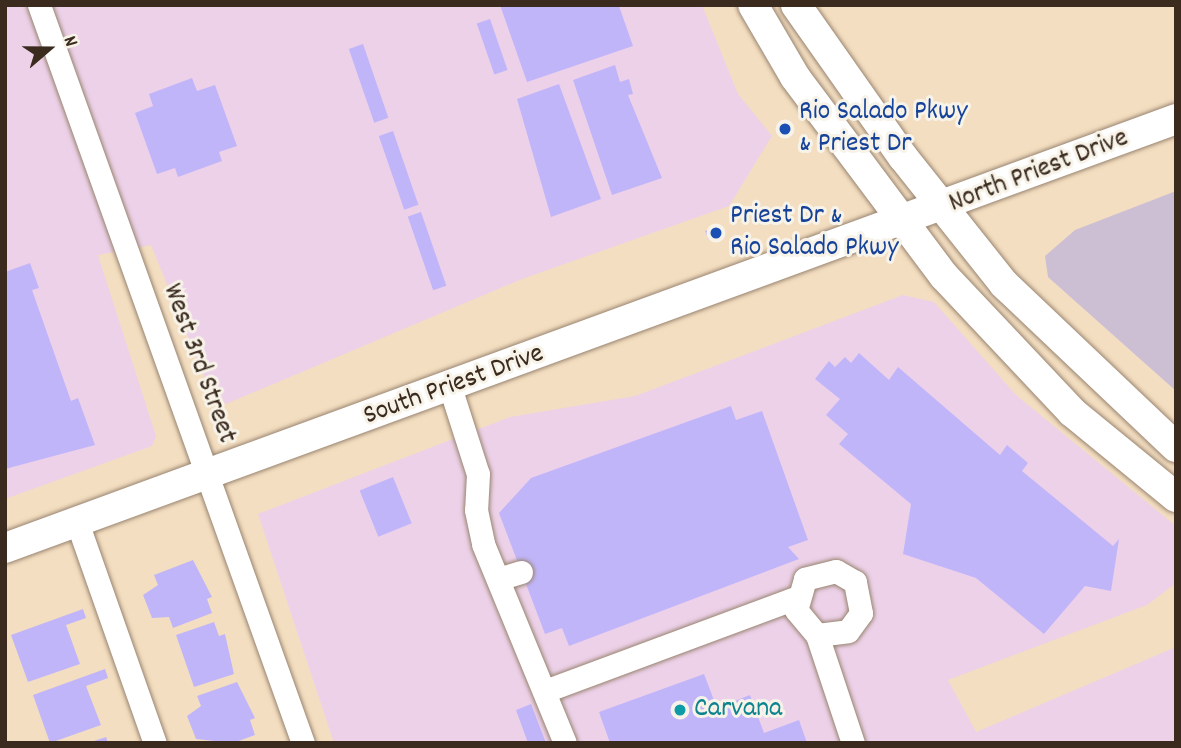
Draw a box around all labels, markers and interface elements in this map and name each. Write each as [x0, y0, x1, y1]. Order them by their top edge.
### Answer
north arrow [14, 14, 84, 84]
text: N [55, 33, 83, 51]
place label: Rio Salado Pkwy & Priest Dr [799, 96, 967, 162]
marker: Rio Salado Pkwy & Priest Dr [777, 121, 793, 137]
street label: North Priest Drive [945, 122, 1133, 222]
place label: Priest Dr & Rio Salado Pkwy [730, 200, 898, 266]
marker: Priest Dr & Rio Salado Pkwy [708, 225, 724, 241]
street label: West 3rd Street [154, 280, 242, 448]
street label: South Priest Drive [359, 338, 549, 434]
place label: Carvana [694, 693, 782, 727]
marker: Carvana [672, 702, 688, 718]

